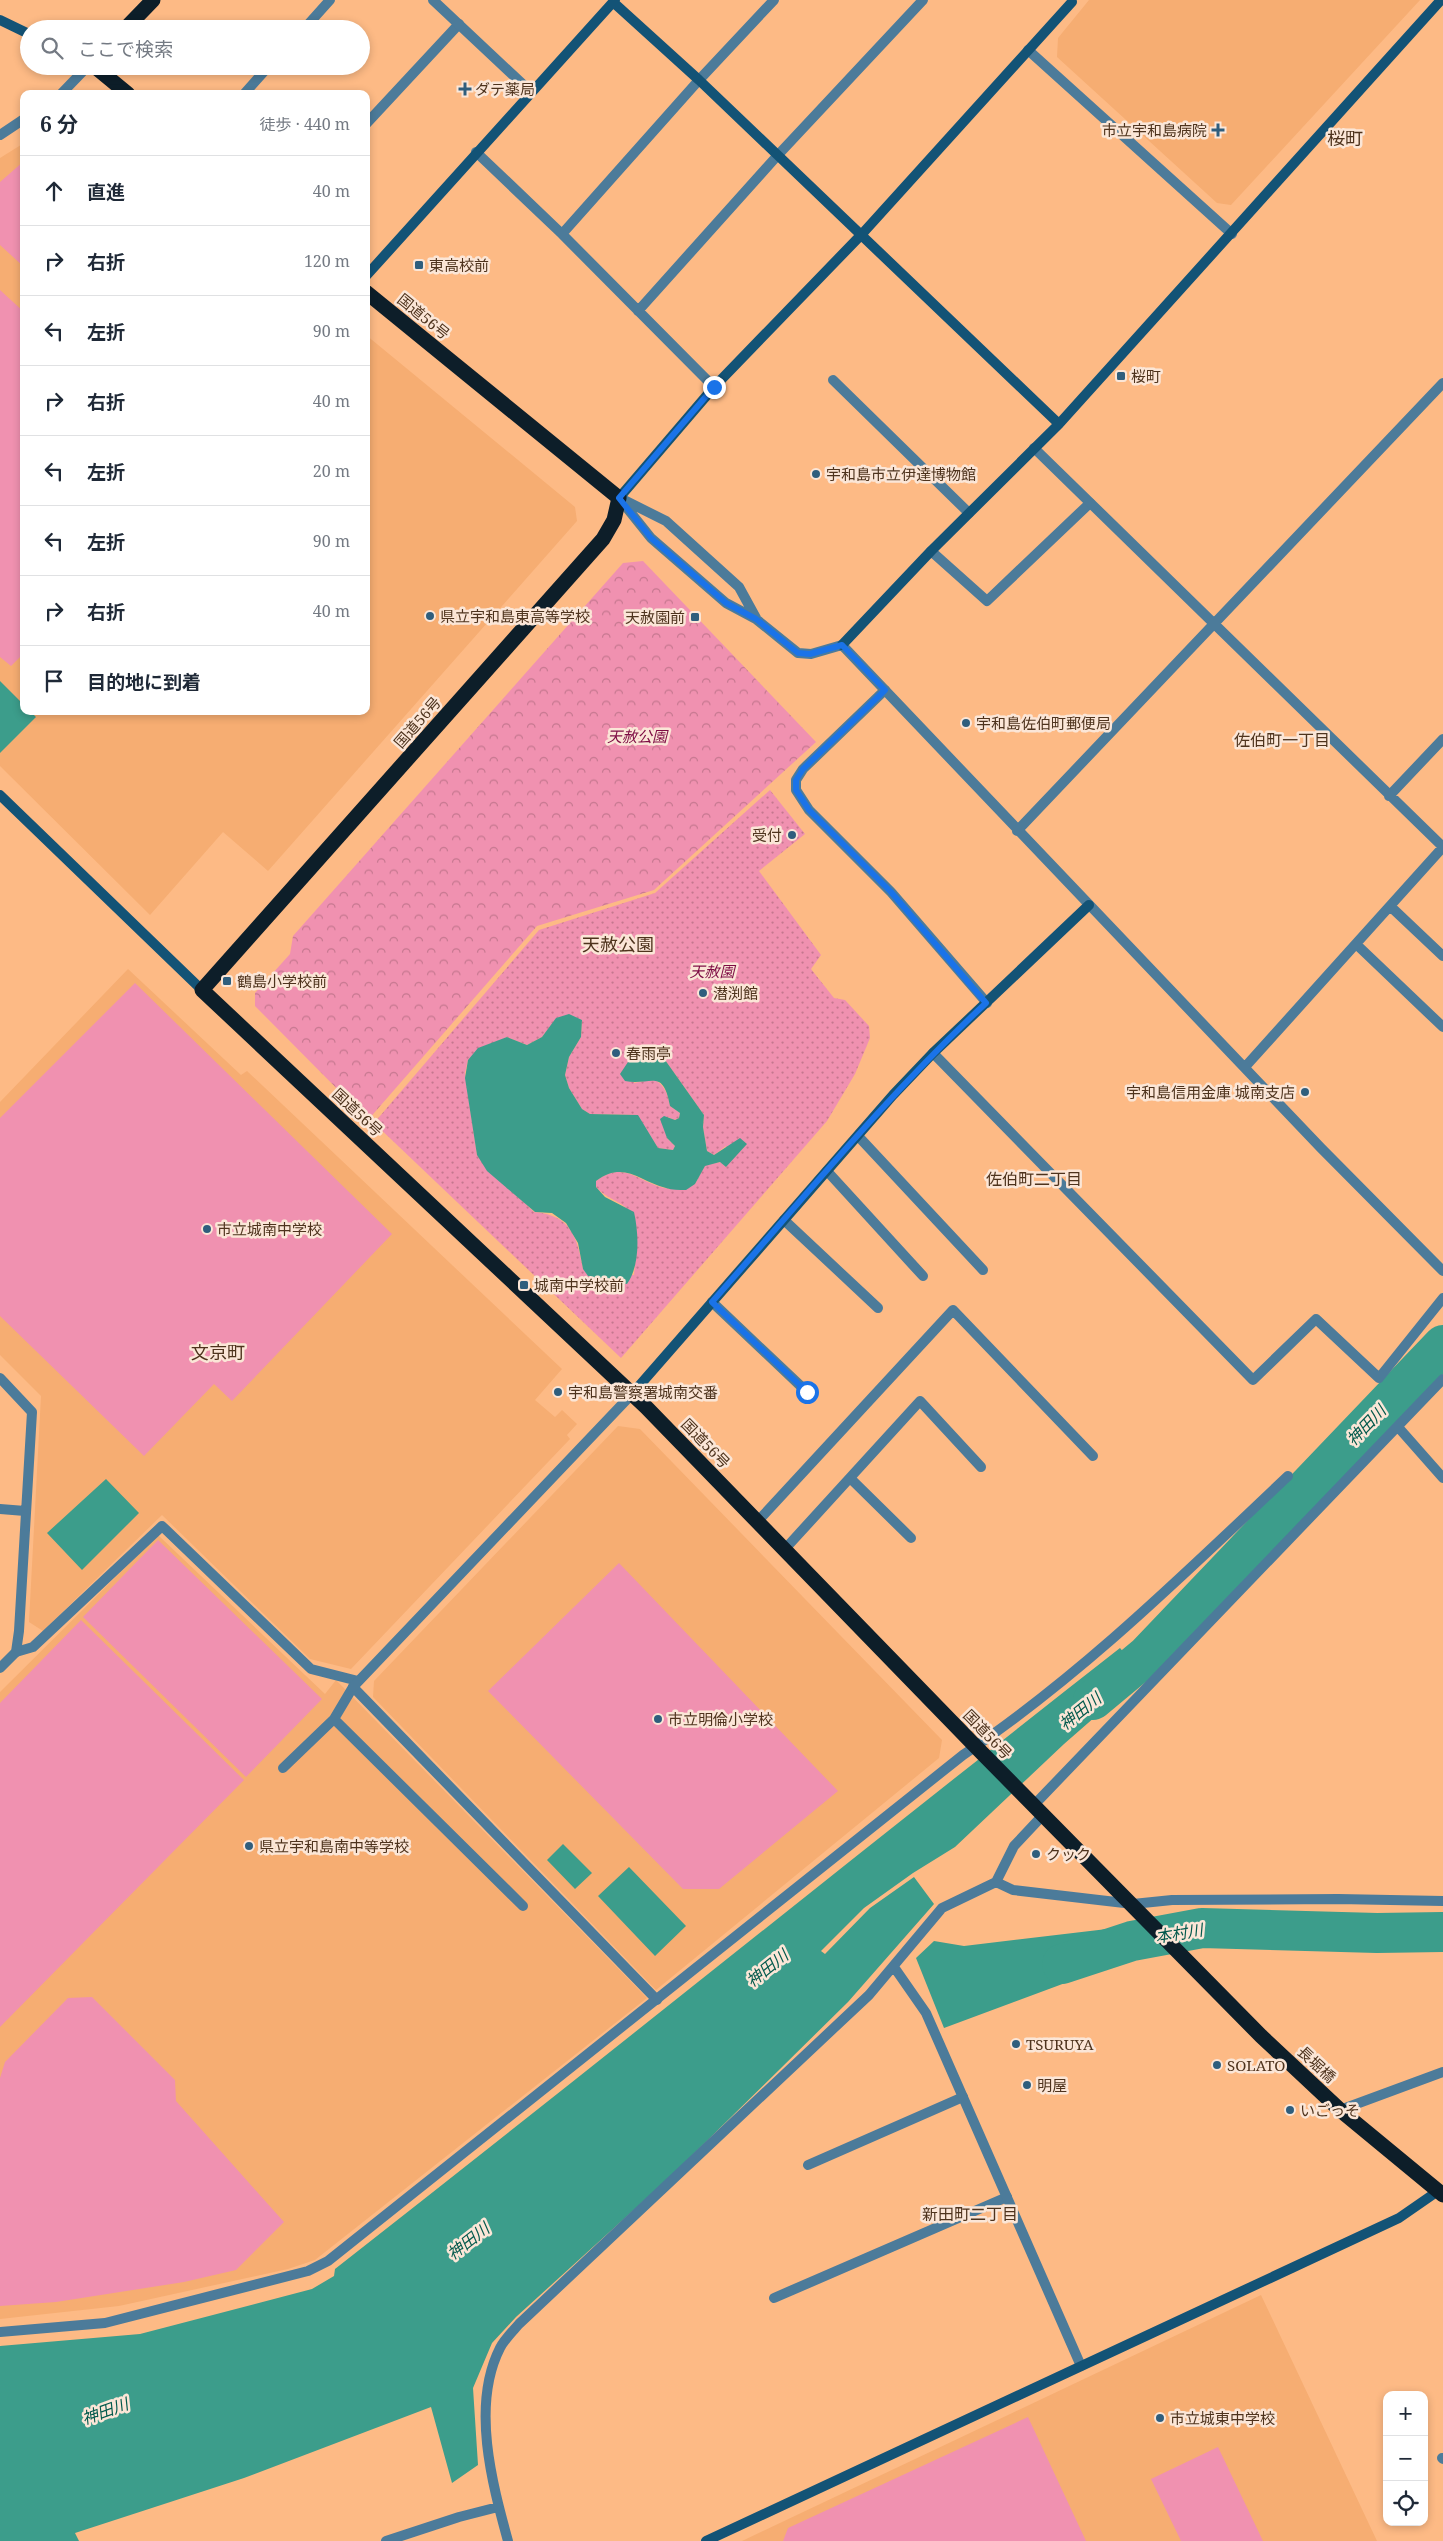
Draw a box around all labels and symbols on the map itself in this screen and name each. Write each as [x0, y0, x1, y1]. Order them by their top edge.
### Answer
place label: ダテ薬局 [475, 79, 535, 99]
marker: ダテ薬局 [459, 83, 471, 95]
place label: 市立宇和島病院 [1102, 120, 1207, 140]
marker: 市立宇和島病院 [1211, 123, 1225, 137]
district label: 桜町 [1327, 126, 1363, 150]
place label: 東高校前 [429, 255, 489, 275]
marker: 東高校前 [413, 259, 425, 271]
street label: 国道56号 [394, 289, 454, 343]
place label: 桜町 [1131, 366, 1161, 386]
marker: 桜町 [1115, 370, 1127, 382]
route end [703, 376, 726, 399]
place label: 宇和島市立伊達博物館 [826, 464, 976, 484]
marker: 宇和島市立伊達博物館 [810, 468, 822, 480]
place label: 県立宇和島東高等学校 [440, 606, 590, 626]
place label: 天赦園前 [625, 607, 685, 627]
marker: 県立宇和島東高等学校 [424, 610, 436, 622]
marker: 天赦園前 [689, 611, 701, 623]
street label: 国道56号 [389, 692, 445, 752]
place label: 宇和島佐伯町郵便局 [976, 713, 1111, 733]
marker: 宇和島佐伯町郵便局 [960, 717, 972, 729]
park label: 天赦公園 [607, 726, 669, 746]
district label: 佐伯町一丁目 [1234, 729, 1330, 751]
place label: 受付 [752, 825, 782, 845]
marker: 受付 [786, 829, 798, 841]
district label: 天赦公園 [582, 932, 654, 956]
park label: 天赦園 [689, 961, 736, 981]
place label: 鶴島小学校前 [237, 971, 327, 991]
marker: 鶴島小学校前 [221, 975, 233, 987]
place label: 潜渕館 [713, 983, 758, 1003]
marker: 潜渕館 [697, 987, 709, 999]
place label: 春雨亭 [626, 1043, 671, 1063]
marker: 春雨亭 [610, 1047, 622, 1059]
place label: 宇和島信用金庫 城南支店 [1126, 1082, 1295, 1102]
street label: 国道56号 [329, 1084, 387, 1140]
marker: 宇和島信用金庫 城南支店 [1299, 1086, 1311, 1098]
district label: 佐伯町二丁目 [986, 1168, 1082, 1190]
place label: 市立城南中学校 [217, 1219, 322, 1239]
marker: 市立城南中学校 [201, 1223, 213, 1235]
place label: 城南中学校前 [534, 1275, 624, 1295]
marker: 城南中学校前 [518, 1279, 530, 1291]
district label: 文京町 [191, 1340, 245, 1364]
route start [796, 1381, 819, 1404]
place label: 宇和島警察署城南交番 [568, 1382, 718, 1402]
marker: 宇和島警察署城南交番 [552, 1386, 564, 1398]
water label: 神田川 [1341, 1399, 1392, 1450]
street label: 国道56号 [677, 1414, 735, 1472]
water label: 神田川 [1054, 1686, 1107, 1735]
street label: 国道56号 [959, 1705, 1017, 1763]
place label: 市立明倫小学校 [668, 1709, 773, 1729]
marker: 市立明倫小学校 [652, 1713, 664, 1725]
place label: 県立宇和島南中等学校 [259, 1836, 409, 1856]
marker: 県立宇和島南中等学校 [243, 1840, 255, 1852]
place label: クック [1046, 1844, 1091, 1864]
marker: クック [1030, 1848, 1042, 1860]
water label: 本村川 [1154, 1918, 1206, 1948]
water label: 神田川 [741, 1943, 794, 1992]
place label: TSURUYA [1026, 2034, 1094, 2054]
marker: TSURUYA [1010, 2038, 1022, 2050]
street label: 長堀橋 [1294, 2041, 1340, 2087]
place label: SOLATO [1227, 2055, 1285, 2075]
marker: SOLATO [1211, 2059, 1223, 2071]
place label: 明屋 [1037, 2075, 1067, 2095]
marker: 明屋 [1021, 2079, 1033, 2091]
place label: いごっそ [1300, 2100, 1360, 2120]
marker: いごっそ [1284, 2104, 1296, 2116]
district label: 新田町二丁目 [922, 2203, 1018, 2225]
water label: 神田川 [442, 2216, 495, 2264]
water label: 神田川 [79, 2392, 133, 2430]
place label: 市立城東中学校 [1170, 2408, 1275, 2428]
marker: 市立城東中学校 [1154, 2412, 1166, 2424]

